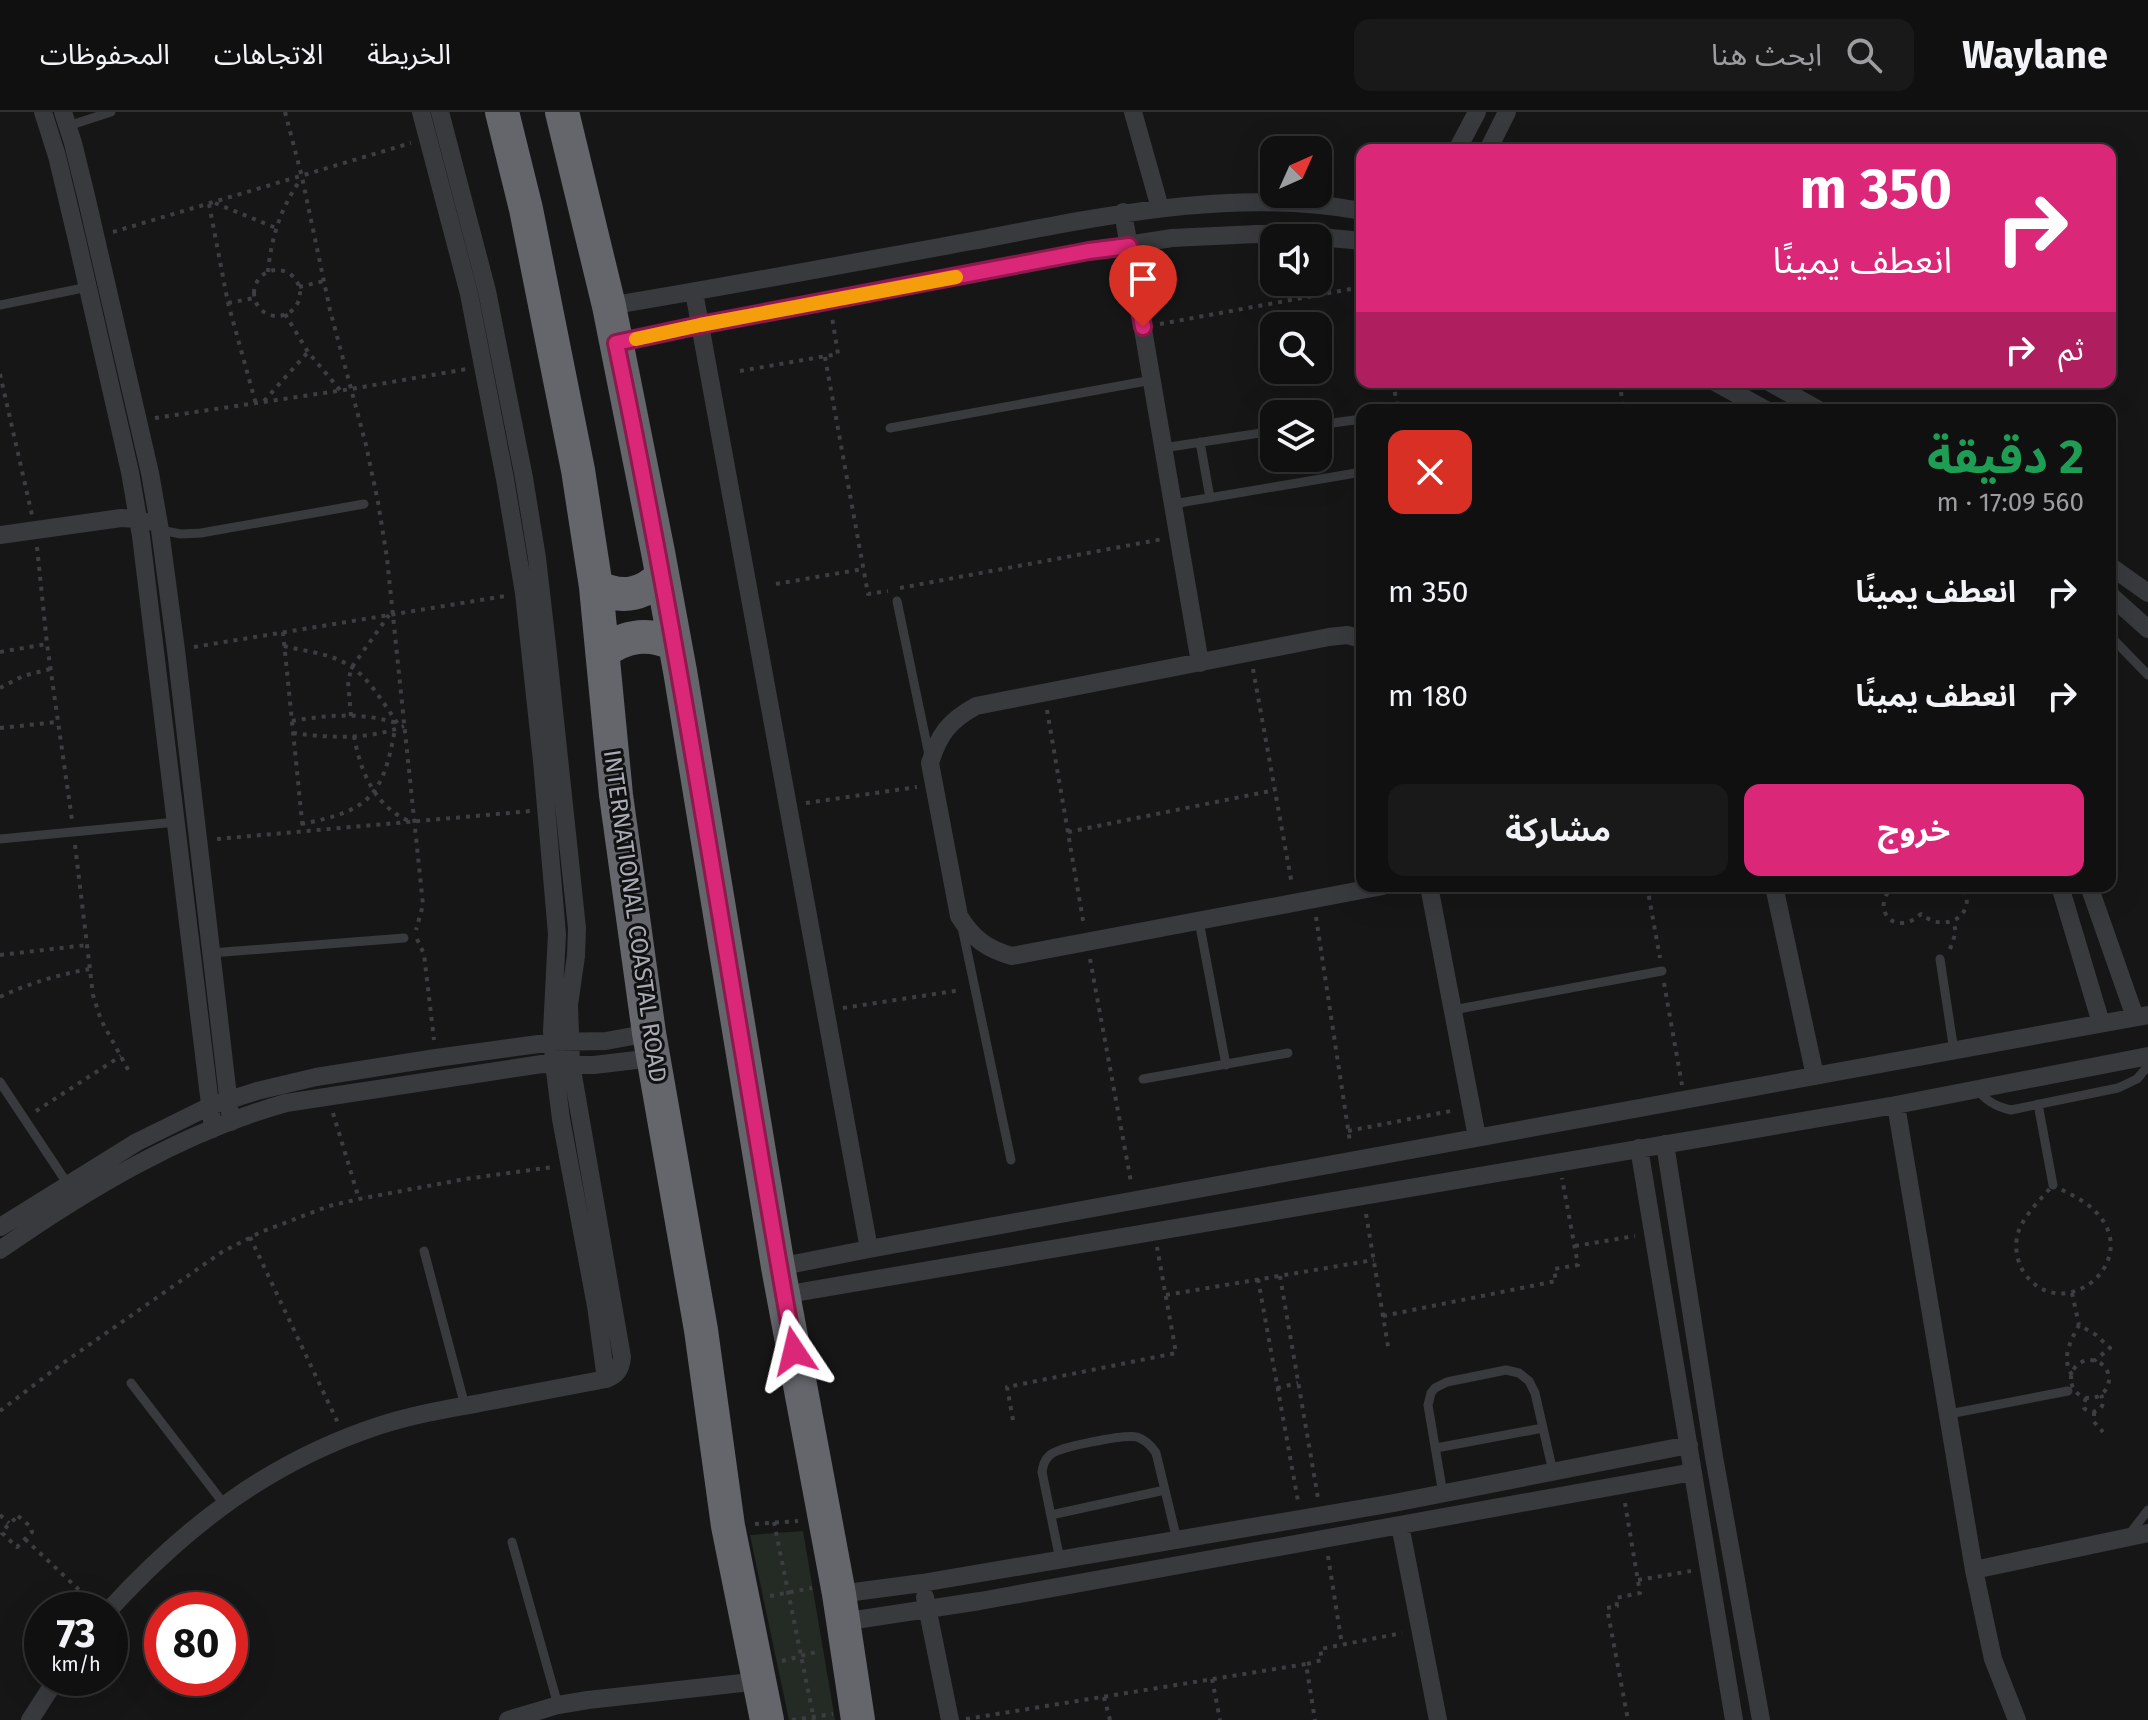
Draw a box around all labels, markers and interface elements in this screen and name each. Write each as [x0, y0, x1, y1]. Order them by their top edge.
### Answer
search box [1354, 19, 1914, 91]
text: Waylane [1962, 32, 2108, 78]
icon: search [1842, 33, 1886, 77]
text: ابحث هنا [1711, 37, 1822, 73]
text: المحفوظات [40, 38, 170, 71]
text: الاتجاهات [214, 38, 323, 71]
text: الخريطة [367, 38, 451, 71]
north arrow [1260, 136, 1332, 208]
map controls [1260, 136, 1332, 472]
text: 350 m [1799, 156, 1952, 223]
icon: right [1980, 176, 2084, 280]
button: sound [1260, 224, 1332, 296]
text: انعطف يمينًا [1773, 239, 1952, 283]
pin [1109, 245, 1177, 327]
icon: arrive [1121, 257, 1165, 301]
button: search [1260, 312, 1332, 384]
icon: right [1998, 328, 2042, 372]
text: ثم [2058, 332, 2084, 368]
button: layers [1260, 400, 1332, 472]
text: 2 دقيقة [1927, 428, 2084, 486]
button: close [1388, 430, 1472, 514]
text: 560 m · 17:09 [1936, 487, 2084, 518]
icon: right [2040, 570, 2084, 614]
text: 350 m [1388, 574, 1468, 610]
text: انعطف يمينًا [1856, 574, 2016, 610]
icon: right [2040, 674, 2084, 718]
text: 180 m [1388, 678, 1468, 714]
text: انعطف يمينًا [1856, 678, 2016, 714]
street label: INTERNATIONAL COASTAL ROAD [598, 748, 672, 1084]
button: مشاركة [1388, 784, 1728, 876]
button: خروج [1744, 784, 2084, 876]
position arrow [752, 1309, 836, 1393]
speed limit sign: 80 [144, 1592, 248, 1696]
text: 73 [56, 1610, 96, 1658]
text: km/h [51, 1652, 101, 1676]

